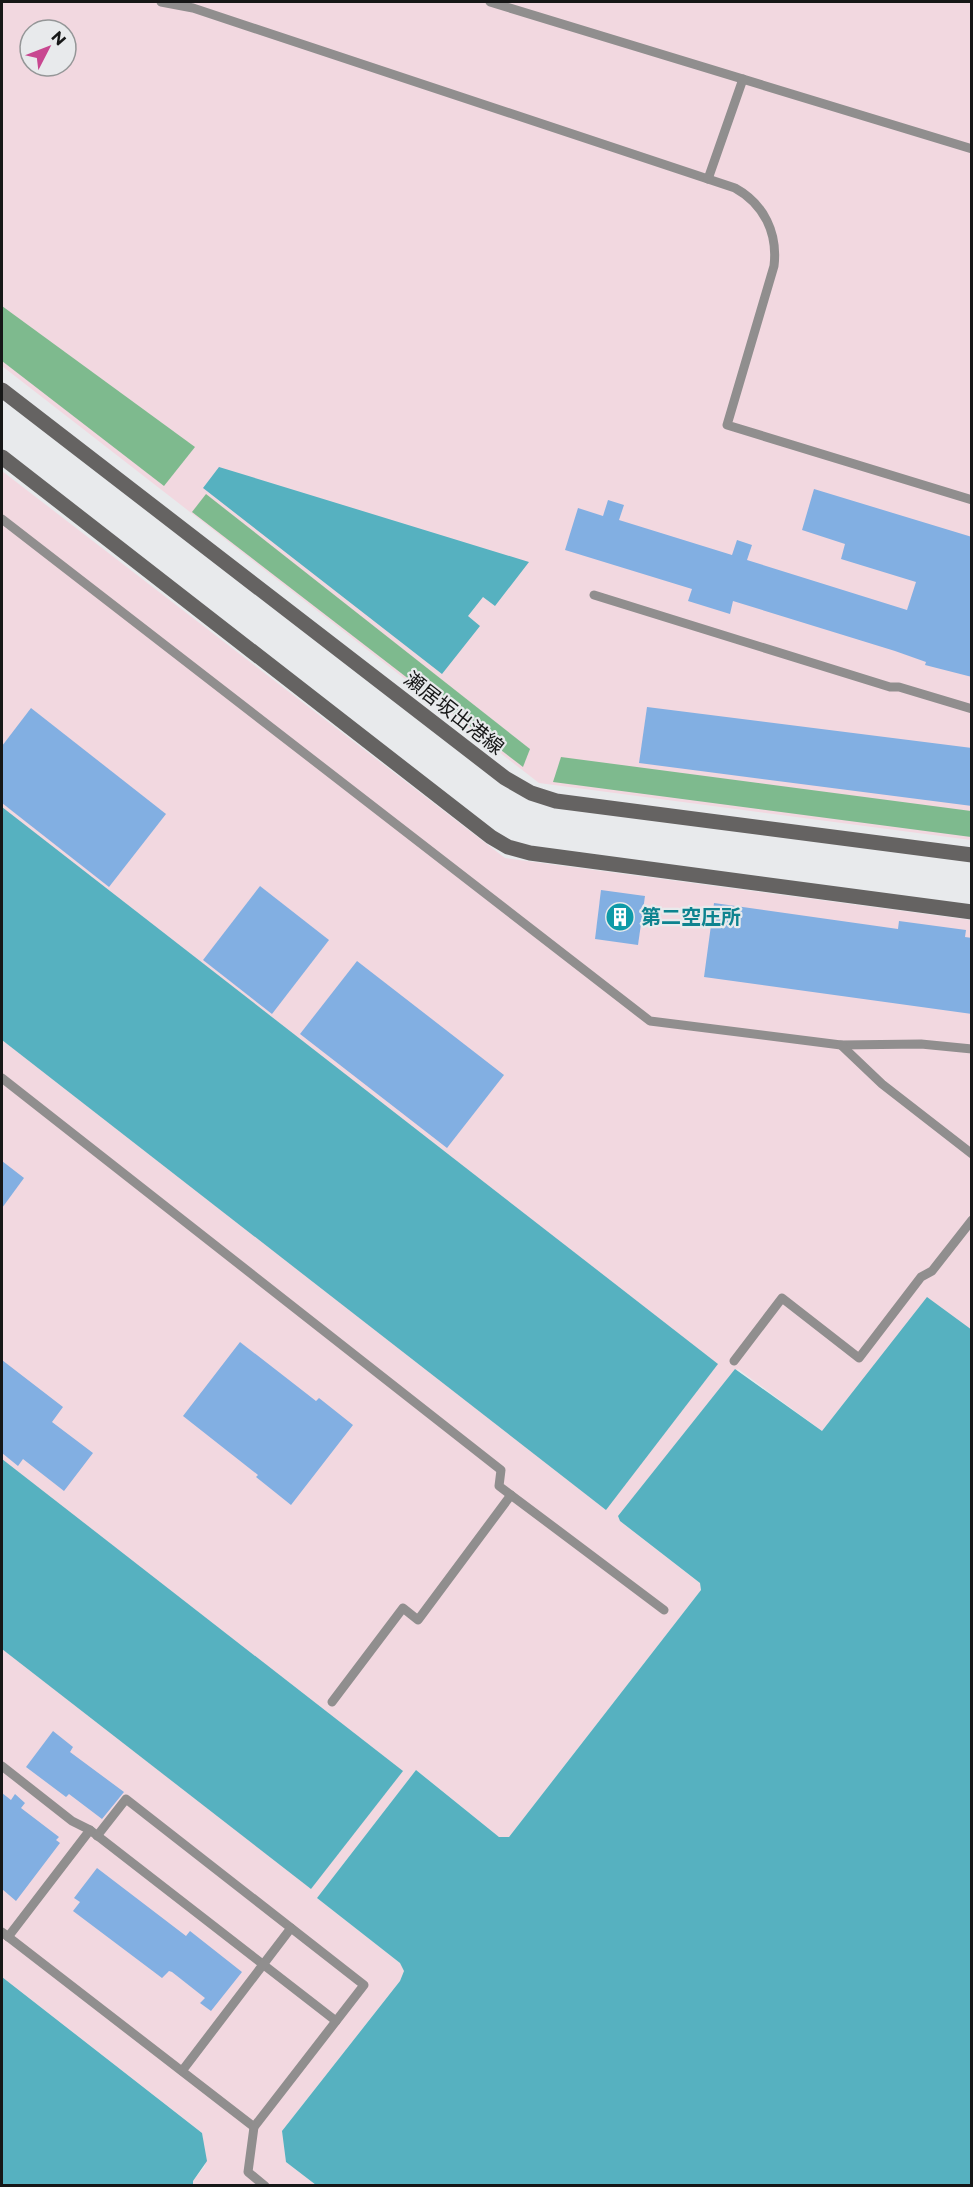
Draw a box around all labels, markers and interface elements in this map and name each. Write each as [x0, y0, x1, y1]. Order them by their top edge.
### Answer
north arrow [18, 18, 78, 78]
text: N [47, 27, 70, 49]
street label: 瀬居坂出港線 [399, 667, 509, 759]
building icon: 第二空圧所 [604, 901, 636, 933]
place label: 第二空圧所 [641, 905, 741, 929]

